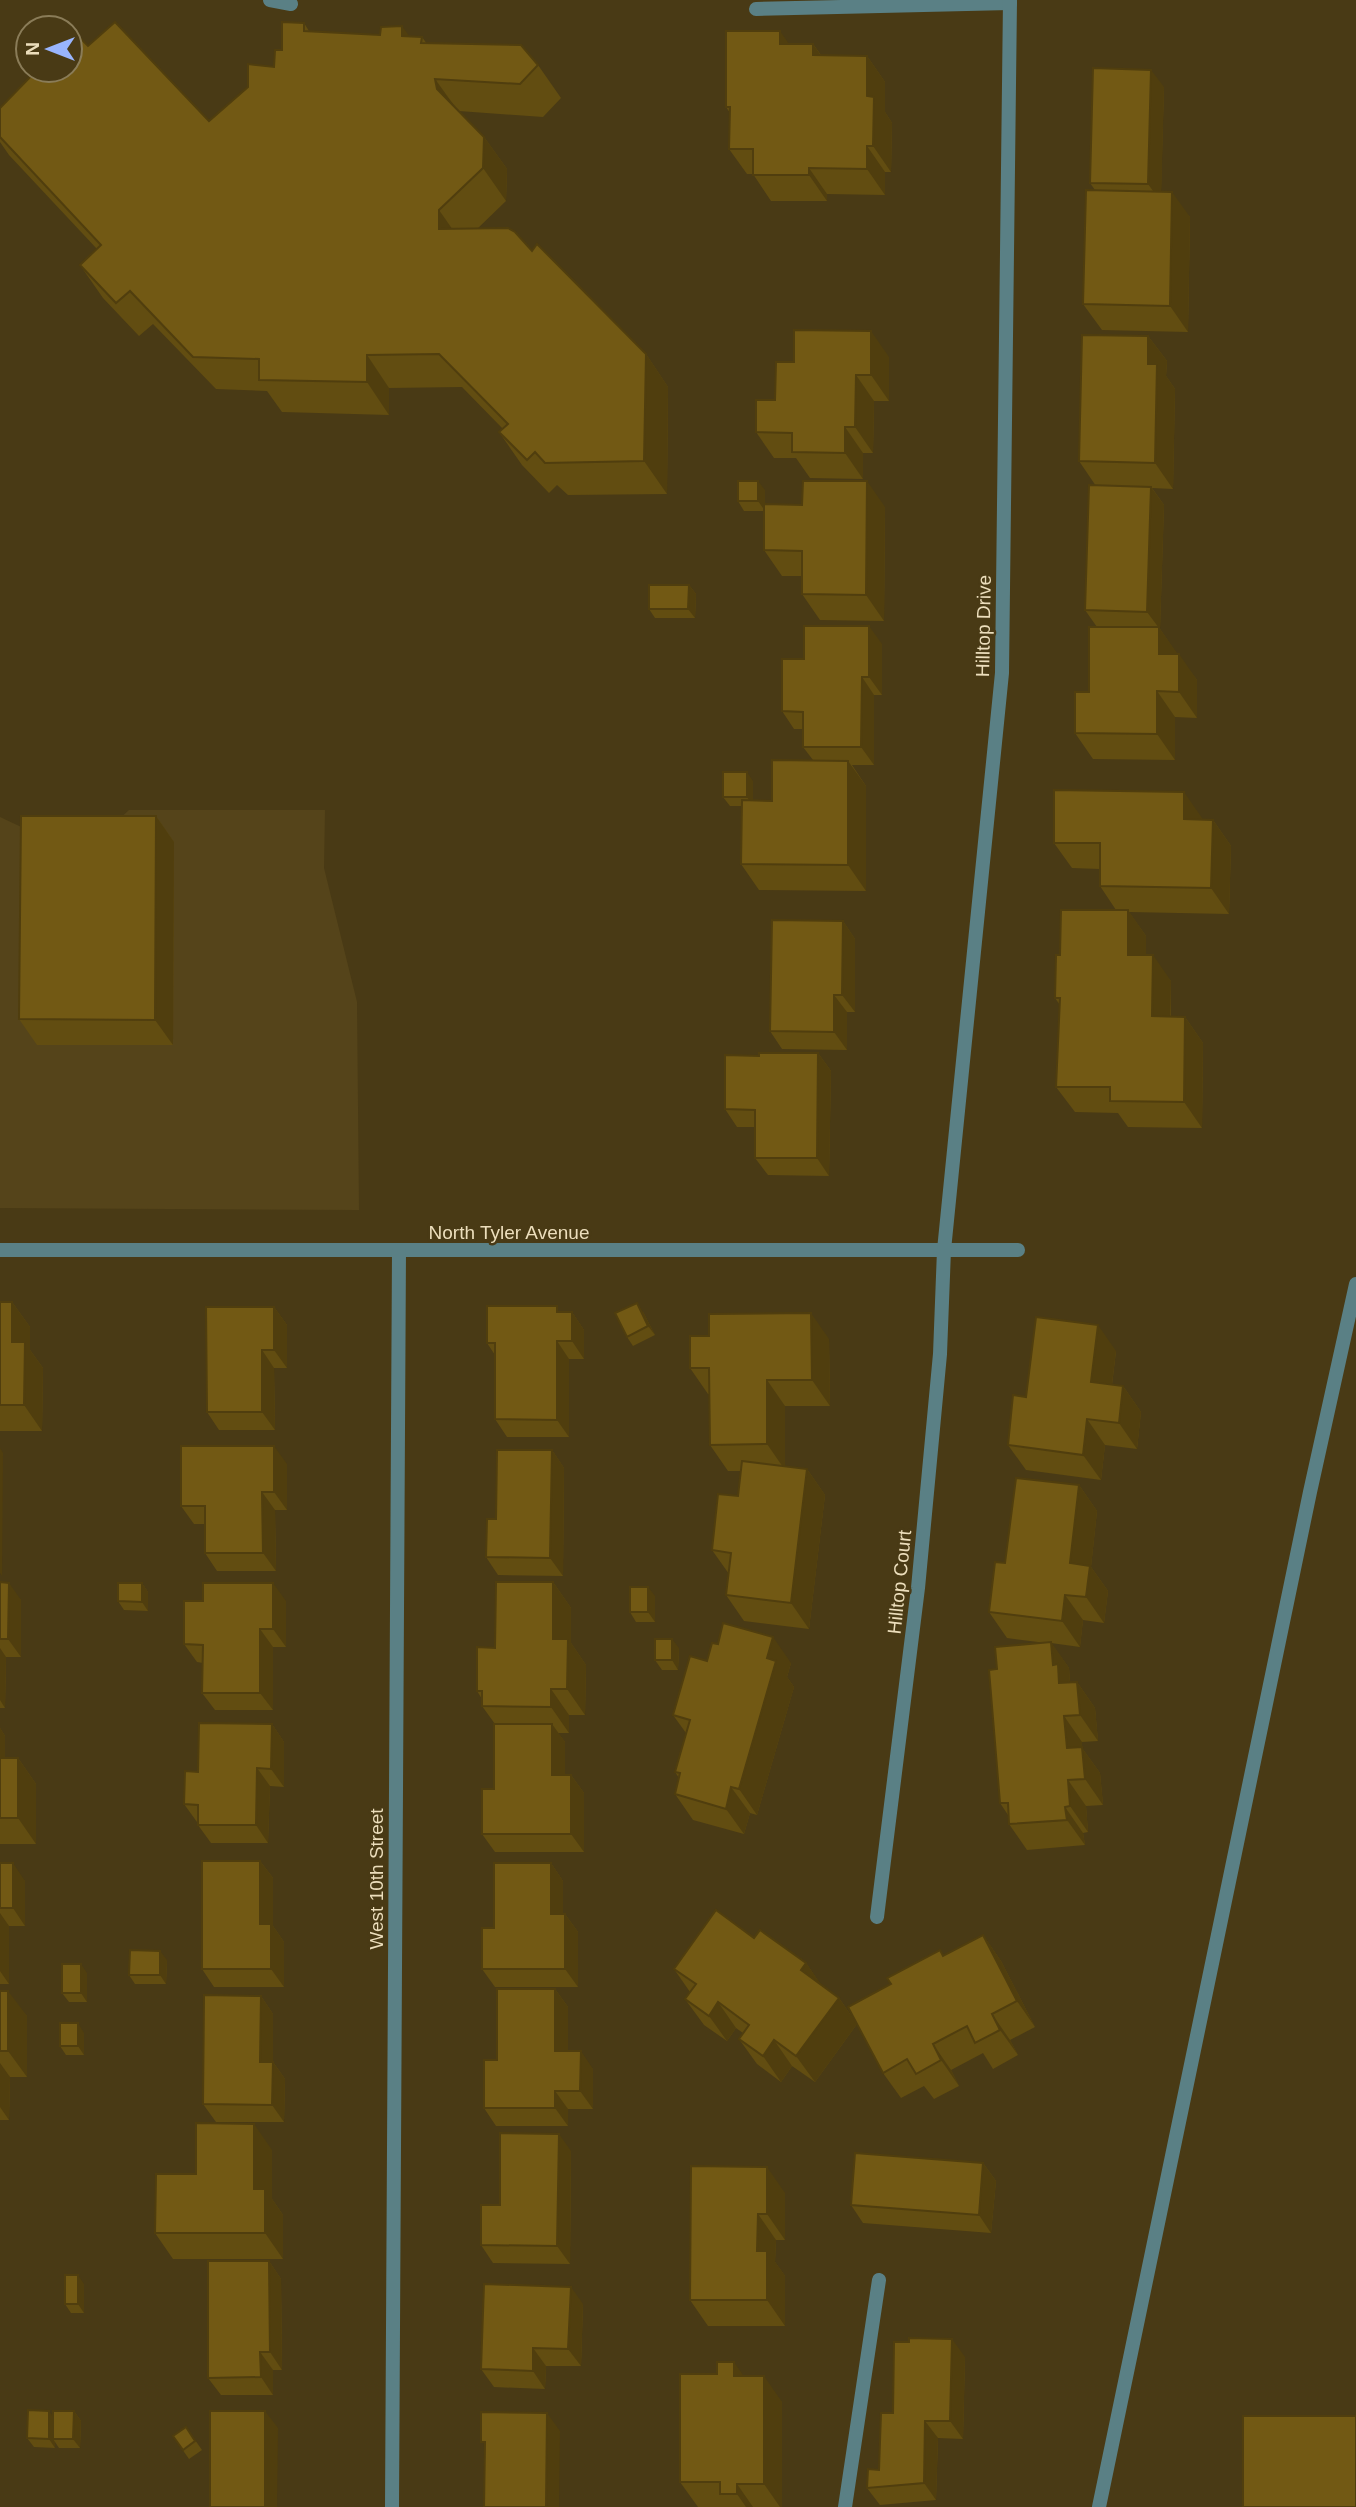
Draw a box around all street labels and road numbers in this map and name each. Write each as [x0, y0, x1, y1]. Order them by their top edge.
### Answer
street label: Hilltop Drive [972, 575, 995, 677]
street label: North Tyler Avenue [429, 1222, 589, 1243]
street label: Hilltop Court [884, 1528, 915, 1635]
street label: West 10th Street [366, 1808, 387, 1950]

